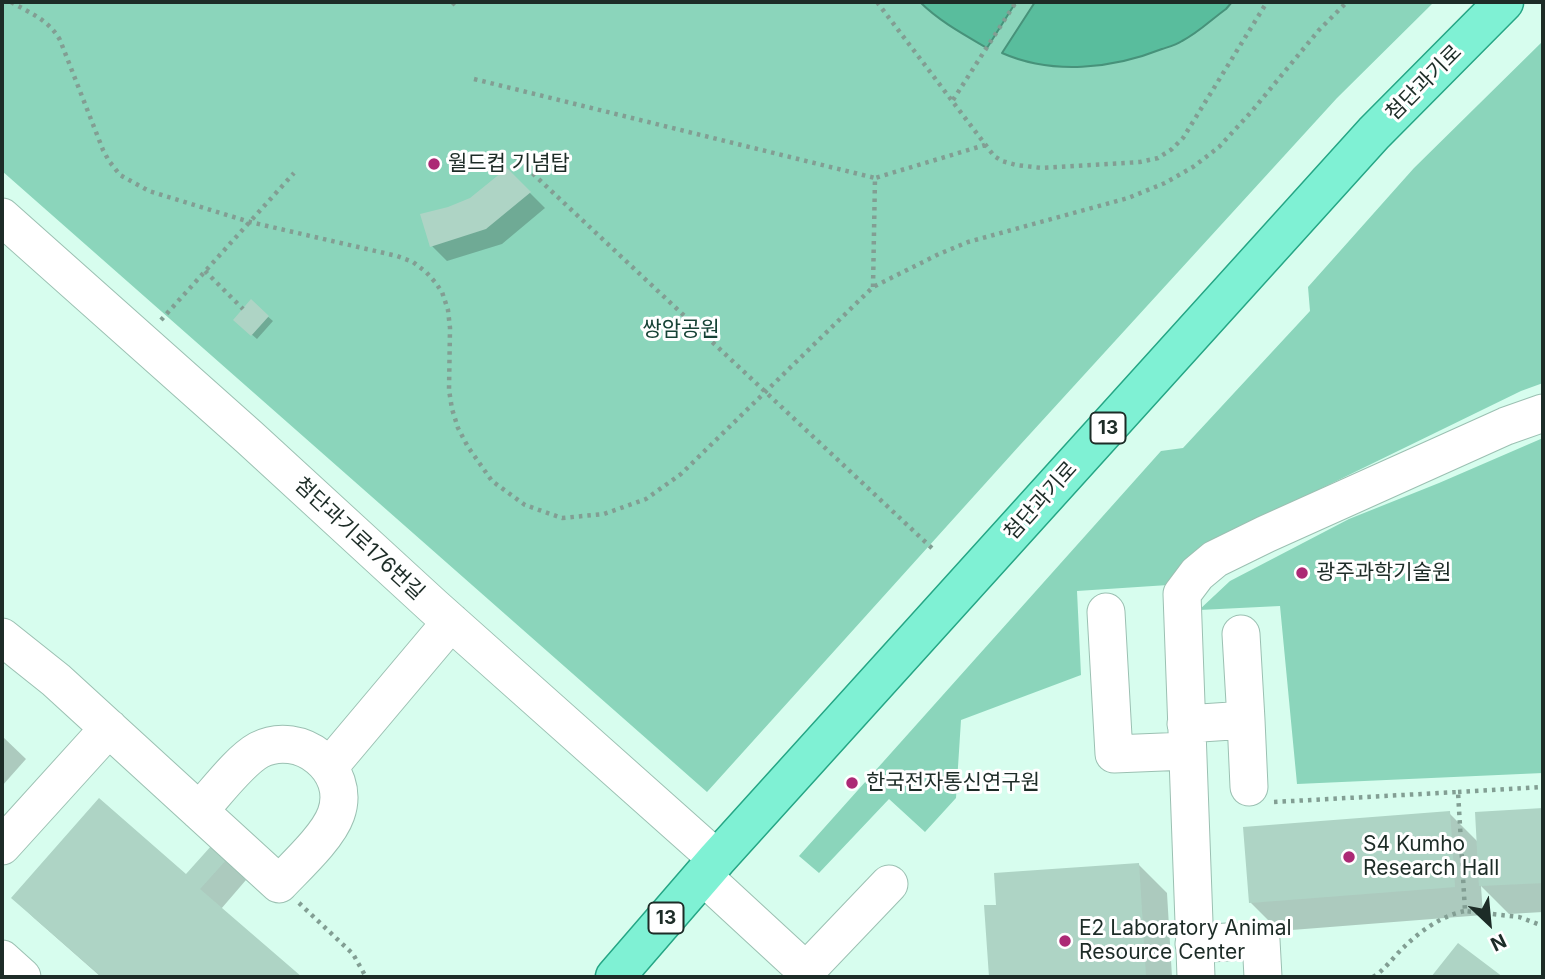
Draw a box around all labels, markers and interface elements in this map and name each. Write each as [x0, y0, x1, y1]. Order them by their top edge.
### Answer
street label: 첨단과기로 [1381, 40, 1467, 126]
place label: 월드컵 기념탑 [448, 151, 570, 177]
marker: 월드컵 기념탑 [426, 156, 442, 172]
park label: 쌍암공원 [642, 317, 720, 343]
road number: 13 [1090, 412, 1126, 444]
street label: 첨단과기로 [999, 457, 1083, 545]
street label: 첨단과기로176번길 [289, 472, 429, 606]
place label: 광주과학기술원 [1316, 560, 1451, 586]
marker: 광주과학기술원 [1294, 565, 1310, 581]
place label: 한국전자통신연구원 [866, 770, 1040, 796]
marker: 한국전자통신연구원 [844, 775, 860, 791]
place label: S4 Kumho Research Hall [1363, 832, 1499, 882]
marker: S4 Kumho Research Hall [1341, 849, 1357, 865]
north arrow [1454, 888, 1524, 958]
road number: 13 [648, 902, 684, 934]
place label: E2 Laboratory Animal Resource Center [1079, 916, 1292, 966]
text: N [1487, 929, 1510, 956]
marker: E2 Laboratory Animal Resource Center [1057, 933, 1073, 949]

